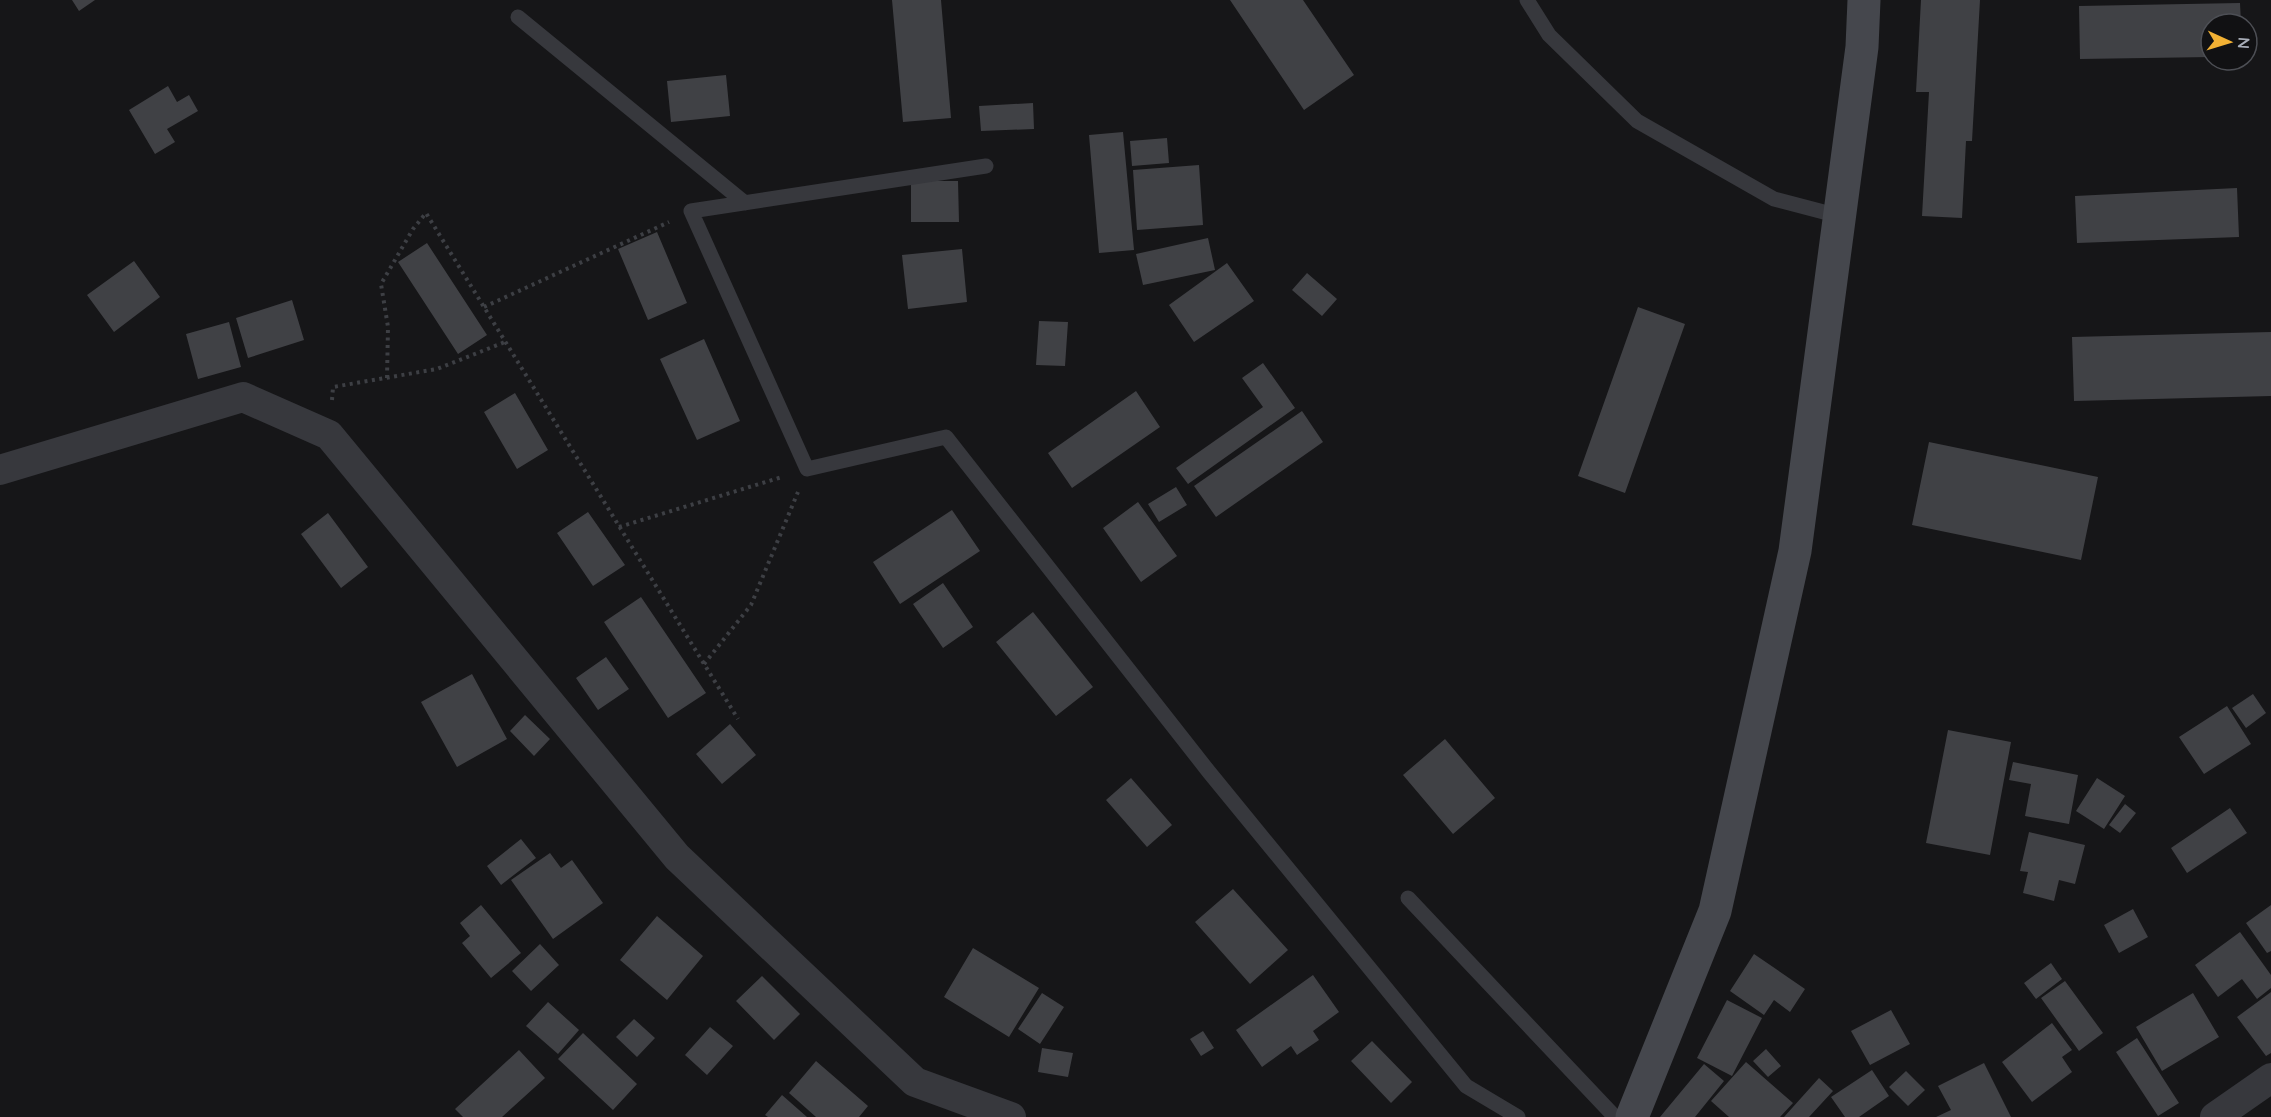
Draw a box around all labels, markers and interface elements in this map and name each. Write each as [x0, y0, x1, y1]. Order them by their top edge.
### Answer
north arrow [2199, 12, 2259, 72]
text: N [2234, 36, 2254, 50]

